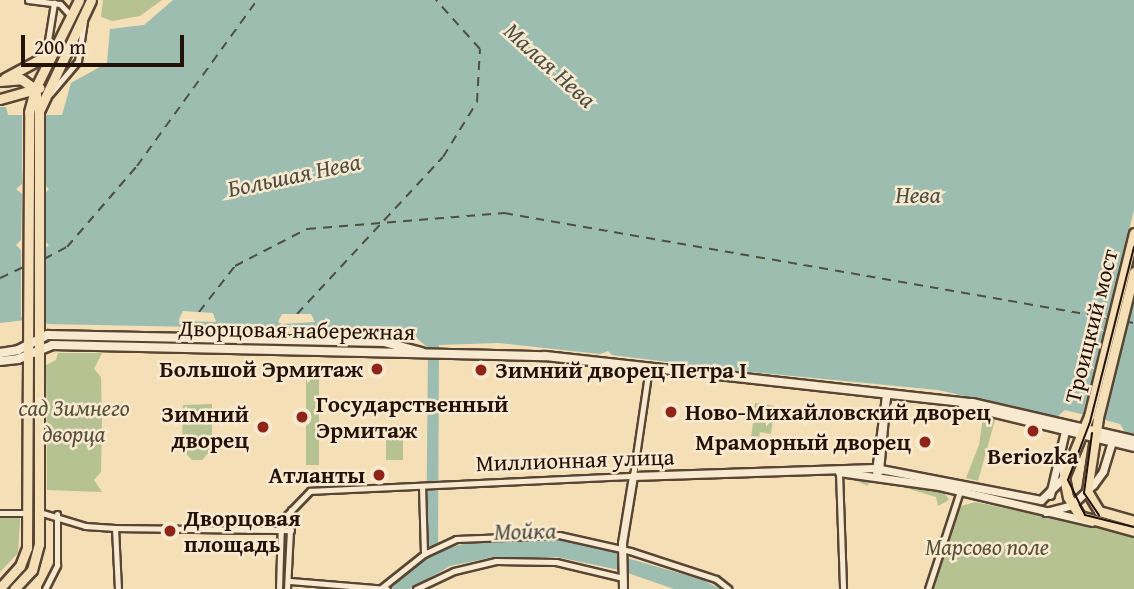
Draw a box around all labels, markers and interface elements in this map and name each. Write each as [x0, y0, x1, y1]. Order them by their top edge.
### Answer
water label: Малая Нева [498, 16, 602, 114]
scale bar [24, 21, 187, 65]
text: 200 m [34, 31, 86, 62]
water label: Большая Нева [225, 147, 363, 203]
water label: Нева [895, 181, 941, 209]
street label: Троицкий мост [1059, 246, 1123, 406]
street label: Дворцовая набережная [178, 314, 416, 346]
place label: Большой Эрмитаж [160, 355, 363, 383]
place label: Зимний дворец Петра I [495, 356, 747, 384]
marker: Большой Эрмитаж [369, 361, 385, 377]
marker: Зимний дворец Петра I [473, 362, 489, 378]
place label: Государственный Эрмитаж [316, 390, 508, 444]
park label: сад Зимнего дворца [18, 394, 130, 448]
place label: Ново-Михайловский дворец [685, 398, 991, 426]
place label: Зимний дворец [161, 400, 249, 454]
marker: Ново-Михайловский дворец [663, 404, 679, 420]
marker: Государственный Эрмитаж [294, 409, 310, 425]
marker: Зимний дворец [255, 419, 271, 435]
marker: Beriozka [1025, 423, 1041, 439]
place label: Мраморный дворец [695, 428, 911, 456]
marker: Мраморный дворец [917, 434, 933, 450]
place label: Beriozka [987, 442, 1079, 470]
street label: Миллионная улица [475, 443, 675, 477]
place label: Атланты [269, 461, 365, 489]
marker: Атланты [371, 467, 387, 483]
place label: Дворцовая площадь [184, 504, 300, 558]
water label: Мойка [493, 516, 557, 546]
marker: Дворцовая площадь [162, 523, 178, 539]
park label: Марсово поле [925, 533, 1049, 561]

